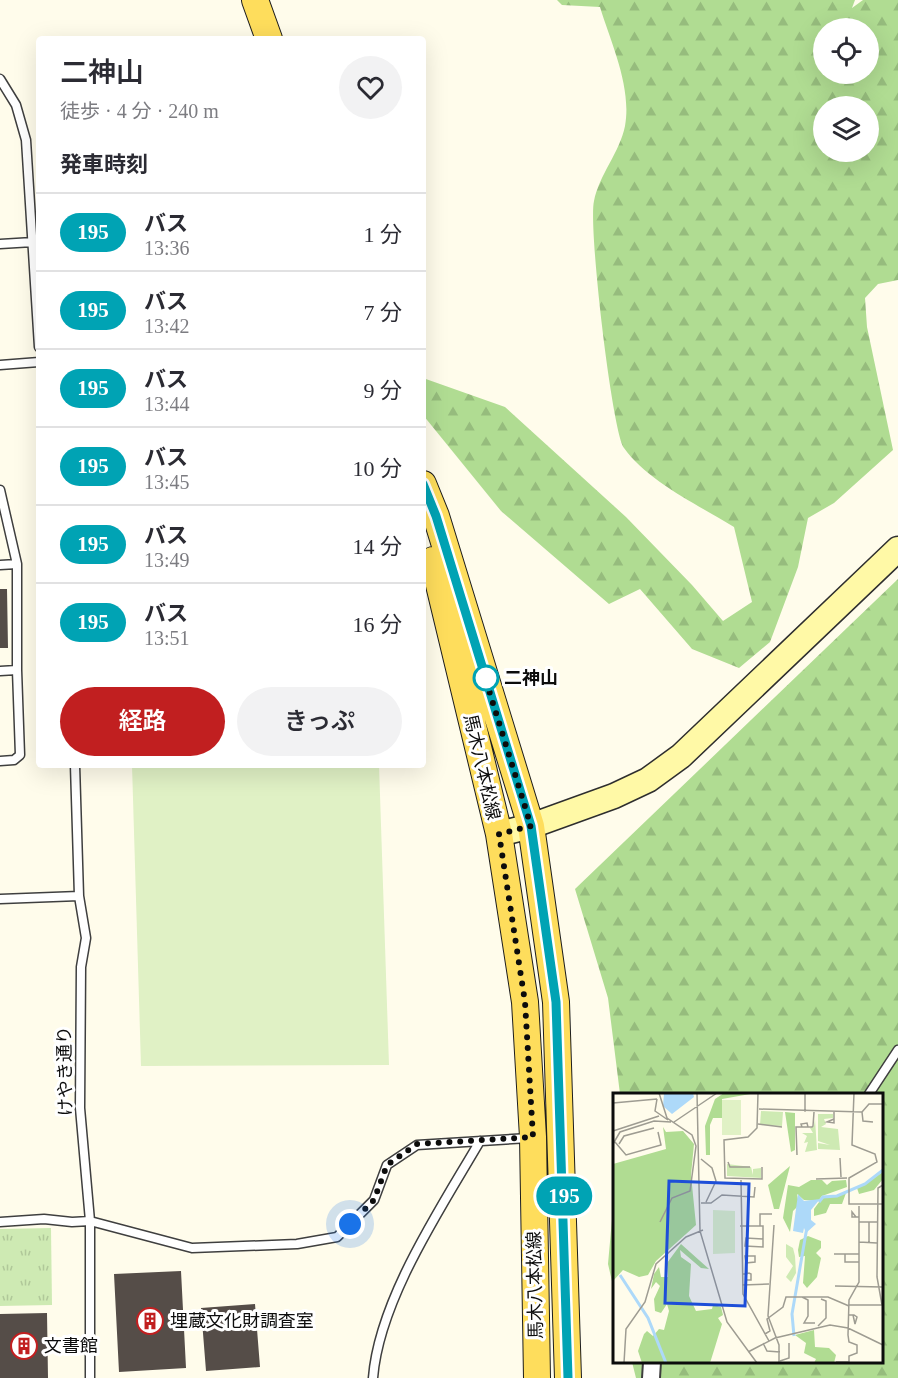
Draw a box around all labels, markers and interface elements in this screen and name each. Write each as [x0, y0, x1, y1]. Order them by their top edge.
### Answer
map controls [813, 18, 879, 162]
button: locate [813, 18, 879, 84]
button: heart [339, 56, 402, 119]
text: 二神山 [60, 57, 144, 88]
button: layers [813, 96, 879, 162]
text: 徒歩 · 4 分 · 240 m [60, 100, 219, 122]
text: 発車時刻 [60, 152, 148, 177]
text: バス [144, 211, 188, 236]
text: 195 [77, 220, 109, 244]
text: 1 分 [363, 222, 402, 247]
text: 13:36 [144, 237, 190, 259]
text: バス [144, 289, 188, 314]
text: 195 [77, 298, 109, 322]
text: 7 分 [363, 300, 402, 325]
text: 13:42 [144, 315, 190, 337]
text: バス [144, 367, 188, 392]
text: 195 [77, 376, 109, 400]
text: 9 分 [363, 378, 402, 403]
text: 13:44 [144, 393, 190, 415]
text: バス [144, 445, 188, 470]
text: 195 [77, 454, 109, 478]
text: 10 分 [352, 456, 402, 481]
text: 13:45 [144, 471, 190, 493]
text: バス [144, 523, 188, 548]
text: 195 [77, 532, 109, 556]
text: 14 分 [352, 534, 402, 559]
text: 13:49 [144, 549, 190, 571]
text: バス [144, 601, 188, 626]
text: 195 [77, 610, 109, 634]
text: 16 分 [352, 612, 402, 637]
text: 13:51 [144, 627, 190, 649]
marker: 二神山 [473, 665, 499, 691]
place label: 二神山 [504, 668, 558, 688]
button: 経路 [60, 687, 225, 756]
button: きっぷ [237, 687, 402, 756]
street label: 馬木八本松線 [460, 712, 504, 822]
street label: けやき通り [54, 1026, 76, 1116]
inset map [613, 1093, 883, 1363]
line badge: 195 [530, 1176, 598, 1216]
text: 195 [548, 1184, 580, 1208]
your location [335, 1209, 365, 1239]
street label: 馬木八本松線 [524, 1231, 546, 1339]
building icon: 埋蔵文化財調査室 [135, 1306, 165, 1336]
place label: 埋蔵文化財調査室 [170, 1311, 314, 1331]
building icon: 文書館 [9, 1331, 39, 1361]
place label: 文書館 [44, 1336, 98, 1356]

